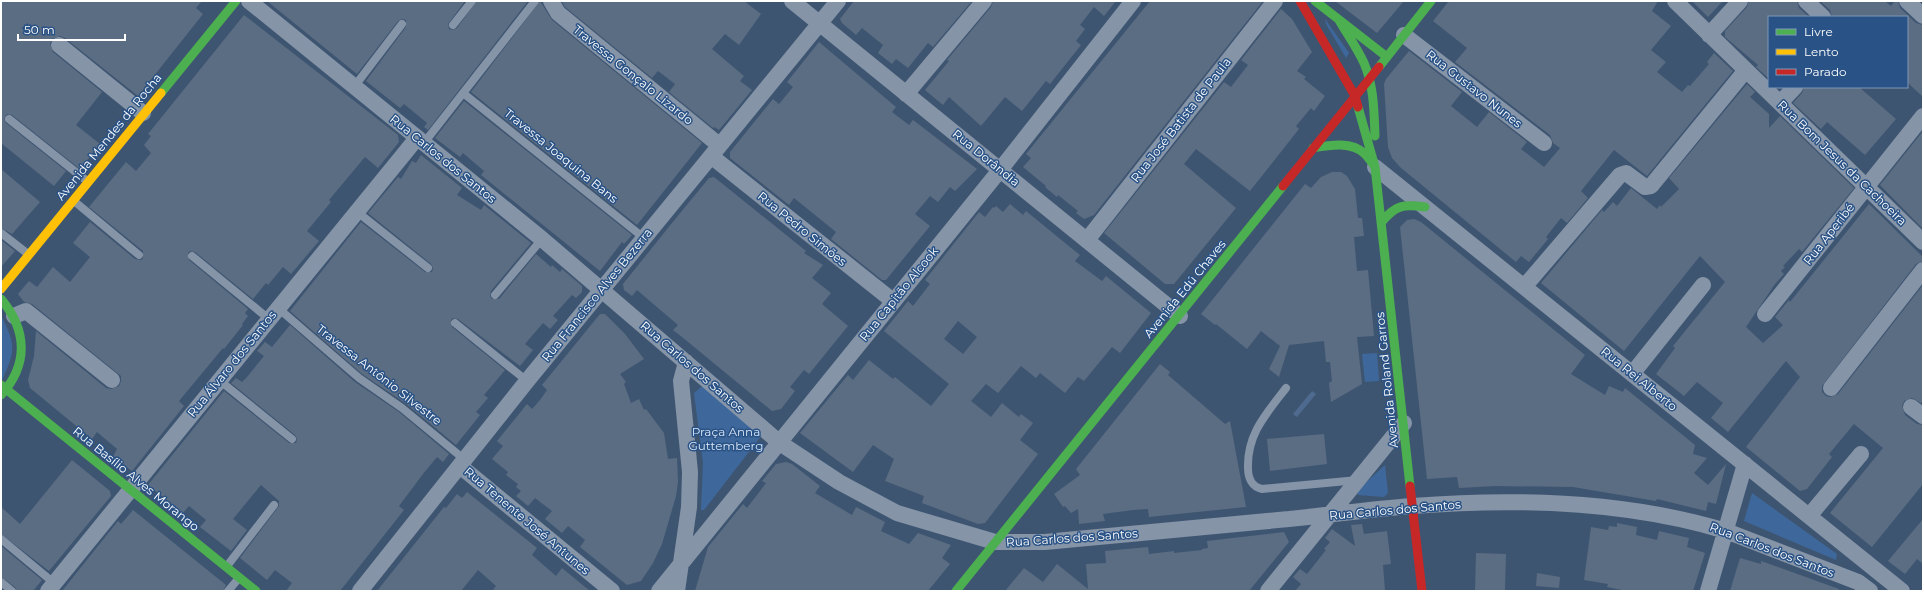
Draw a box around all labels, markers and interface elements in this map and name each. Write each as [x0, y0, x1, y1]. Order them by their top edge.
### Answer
scale bar [18, 16, 125, 42]
legend [1768, 16, 1908, 88]
text: 50 m [24, 22, 55, 37]
street label: Travessa Gonçalo Lizardo [570, 22, 696, 128]
text: Livre [1804, 24, 1833, 39]
text: Lento [1804, 44, 1839, 59]
street label: Rua Gustavo Nunes [1423, 46, 1525, 131]
street label: Rua José Batista de Paula [1127, 54, 1234, 185]
text: Parado [1804, 64, 1847, 79]
street label: Avenida Mendes da Rocha [53, 70, 165, 203]
street label: Rua Bom Jesus da Cachoeira [1775, 97, 1910, 228]
street label: Travessa Joaquina Bans [501, 105, 621, 206]
street label: Rua Carlos dos Santos [387, 111, 500, 206]
street label: Rua Dorândia [950, 126, 1023, 189]
street label: Rua Pedro Simões [755, 188, 850, 269]
street label: Rua Aperibé [1800, 200, 1857, 268]
street label: Rua Francisco Alves Bezerra [538, 225, 655, 364]
street label: Avenida Edú Chaves [1140, 237, 1229, 341]
street label: Rua Capitão Alcook [856, 243, 942, 344]
street label: Rua Álvaro dos Santos [184, 307, 279, 420]
street label: Avenida Roland Garros [1372, 311, 1401, 449]
street label: Rua Carlos dos Santos [638, 318, 747, 416]
street label: Travessa Antônio Silvestre [314, 321, 445, 428]
street label: Rua Rei Alberto [1598, 343, 1680, 414]
street label: Rua Basílio Alves Morango [70, 423, 202, 534]
park label: Praça Anna Guttemberg [689, 424, 763, 453]
street label: Rua Tenente José Antunes [461, 464, 593, 578]
street label: Rua Carlos dos Santos [1328, 496, 1462, 523]
street label: Rua Carlos dos Santos [1708, 519, 1837, 580]
street label: Rua Carlos dos Santos [1006, 525, 1139, 550]

